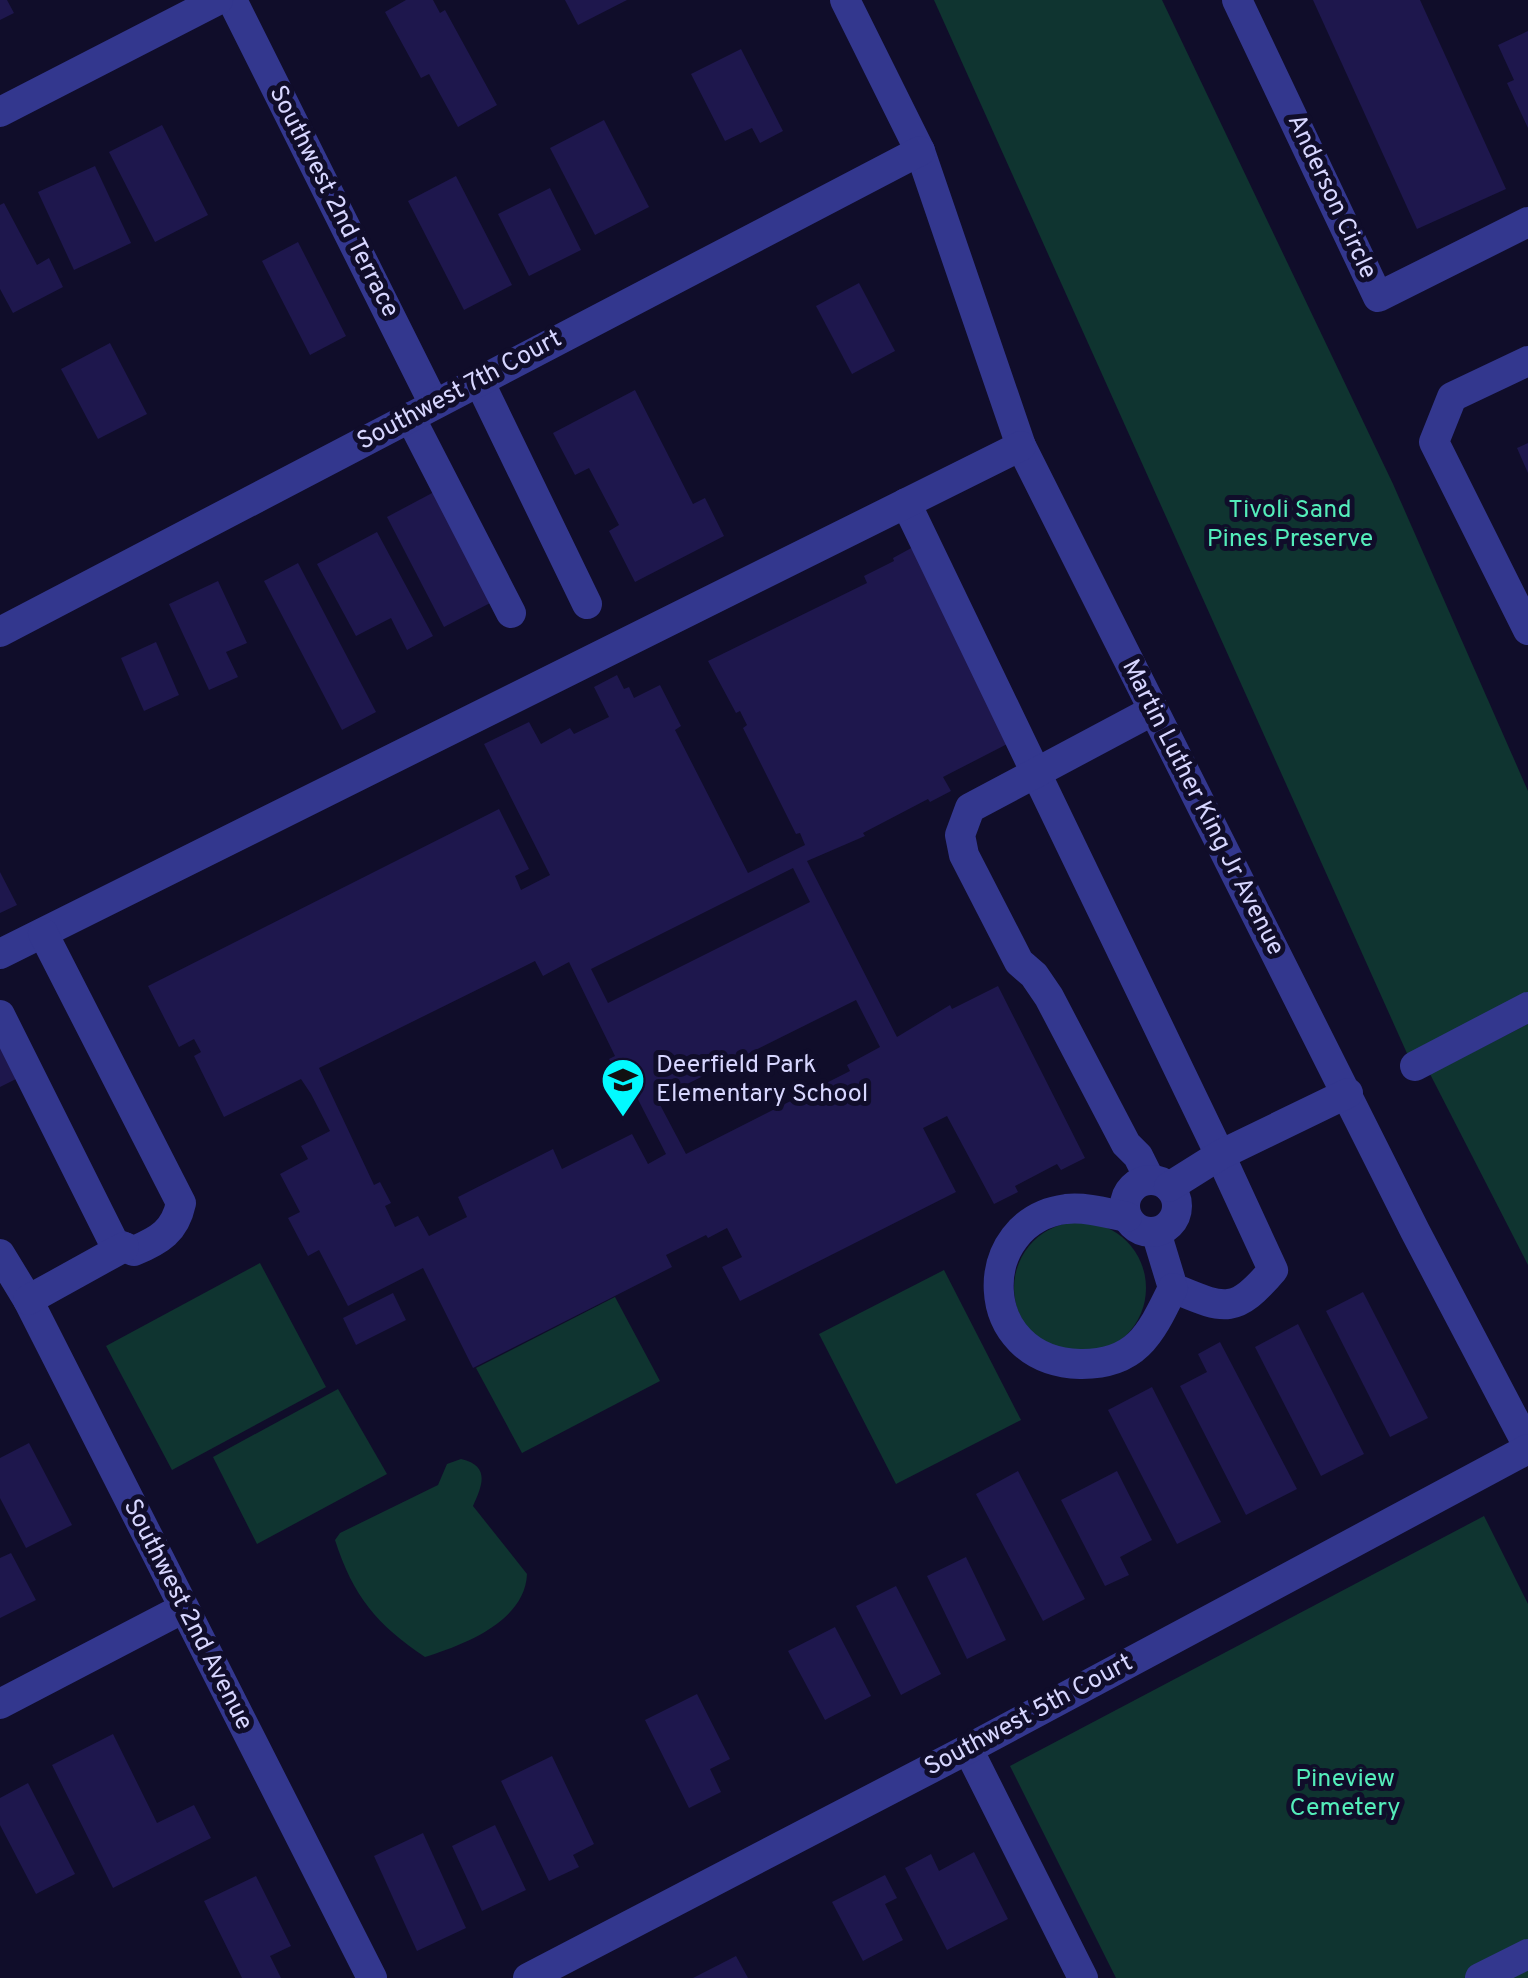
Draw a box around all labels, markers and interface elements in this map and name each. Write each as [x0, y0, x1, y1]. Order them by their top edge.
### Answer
street label: Southwest 2nd Terrace [261, 81, 405, 323]
street label: Anderson Circle [1279, 110, 1383, 284]
street label: Southwest 7th Court [352, 324, 568, 458]
park label: Tivoli Sand Pines Preserve [1207, 495, 1373, 556]
street label: Martin Luther King Jr Avenue [1113, 655, 1291, 961]
place label: Deerfield Park Elementary School [656, 1050, 868, 1111]
school or university icon: Deerfield Park Elementary School [600, 1057, 646, 1118]
street label: Southwest 2nd Avenue [115, 1494, 259, 1736]
street label: Southwest 5th Court [919, 1648, 1139, 1784]
park label: Pineview Cemetery [1290, 1764, 1400, 1825]

